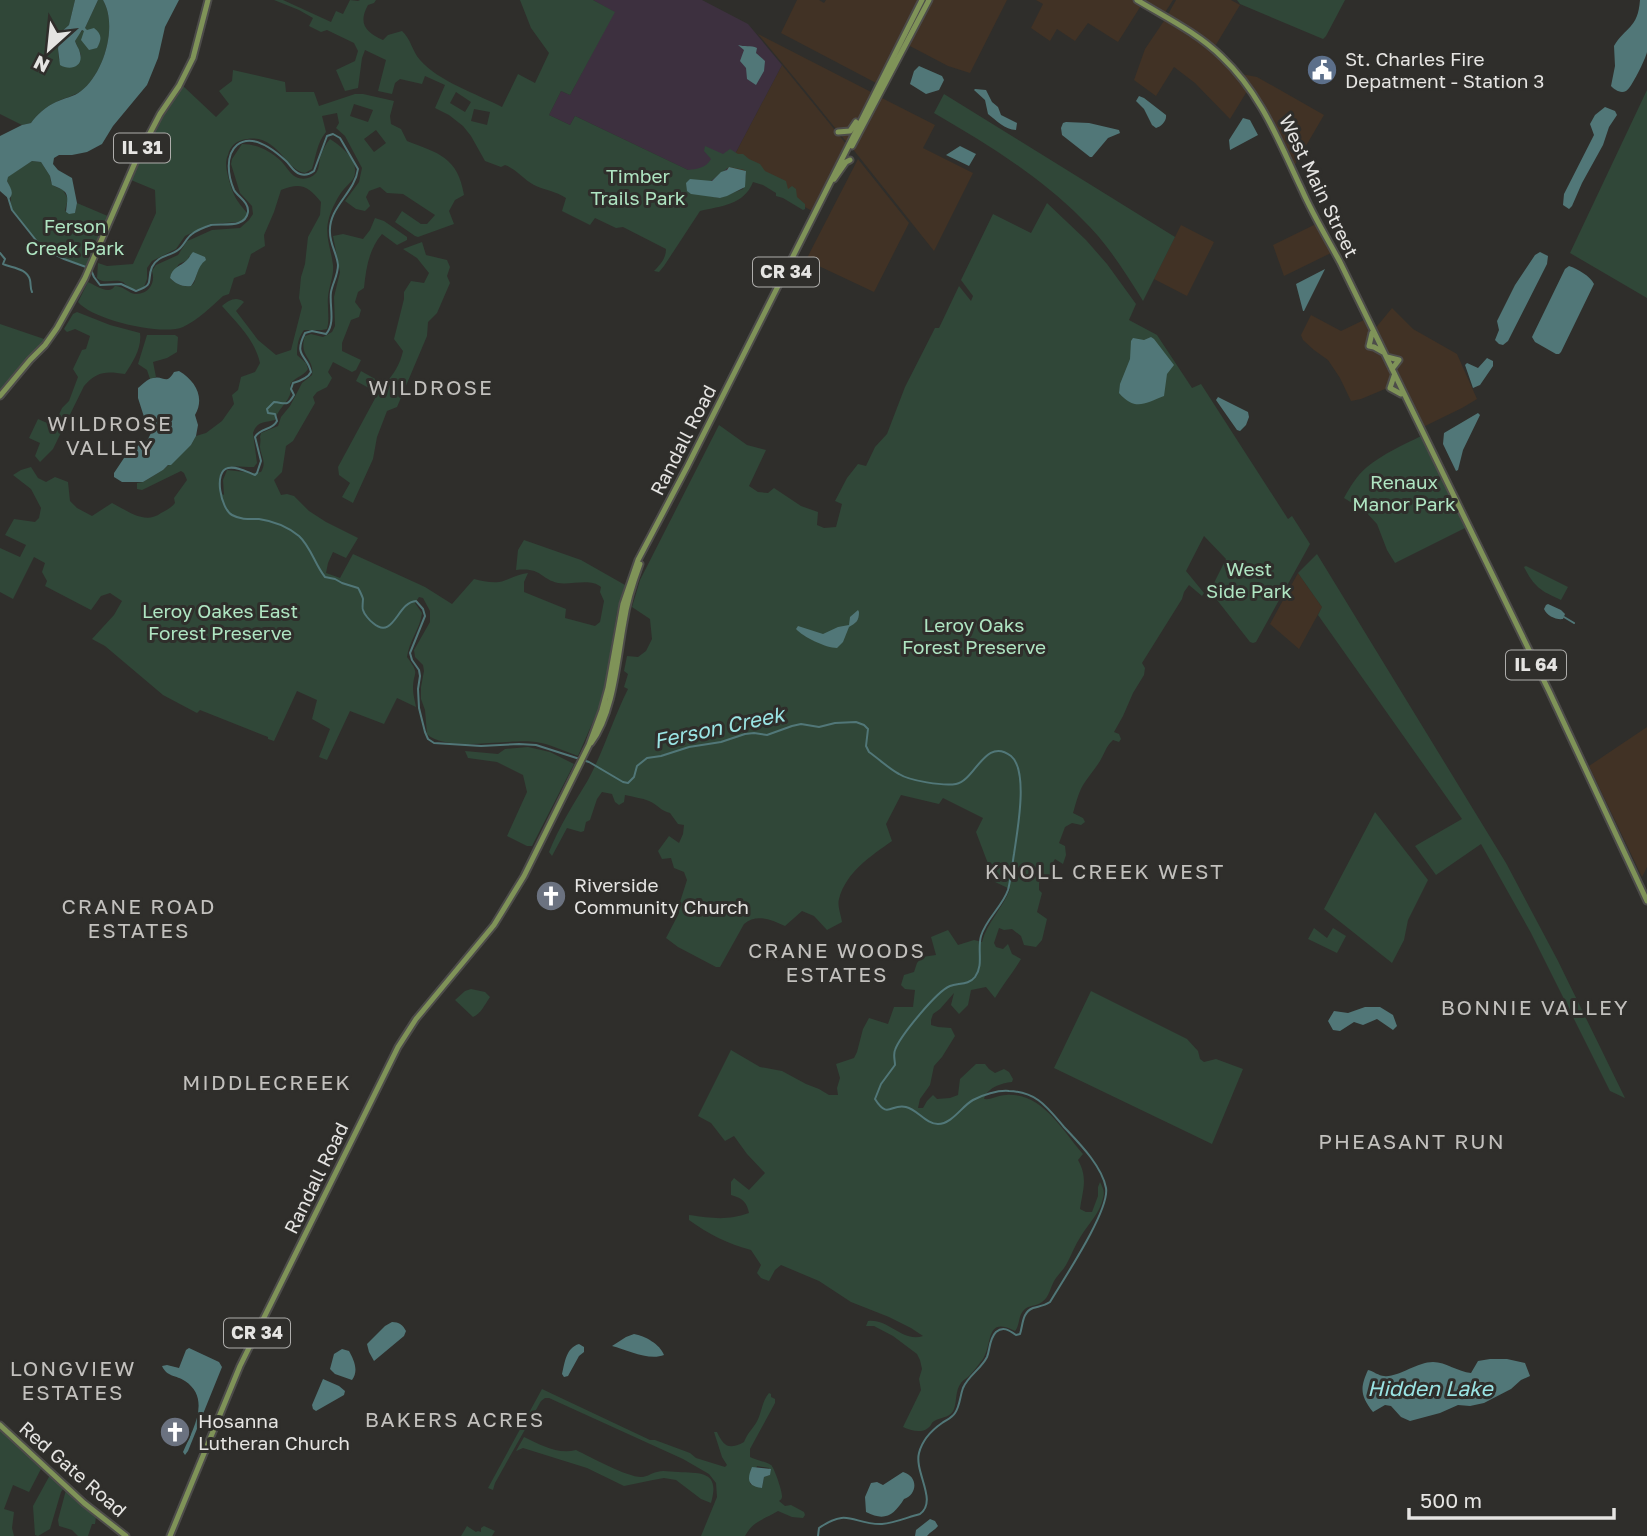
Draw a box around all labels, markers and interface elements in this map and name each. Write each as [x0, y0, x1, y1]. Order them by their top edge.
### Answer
north arrow [14, 14, 84, 84]
place label: St. Charles Fire Depatment - Station 3 [1345, 47, 1544, 92]
text: N [29, 51, 53, 78]
public building icon: St. Charles Fire Depatment - Station 3 [1305, 53, 1339, 87]
street label: West Main Street [1275, 111, 1364, 261]
road number: IL 31 [114, 134, 170, 162]
park label: Timber Trails Park [590, 164, 686, 209]
park label: Ferson Creek Park [26, 214, 125, 259]
road number: CR 34 [753, 258, 819, 286]
district label: WILDROSE [368, 374, 494, 400]
street label: Randall Road [645, 381, 720, 499]
district label: WILDROSE VALLEY [47, 410, 173, 460]
park label: Renaux Manor Park [1352, 470, 1456, 515]
park label: West Side Park [1206, 557, 1292, 602]
park label: Leroy Oakes East Forest Preserve [142, 599, 298, 644]
park label: Leroy Oaks Forest Preserve [902, 613, 1046, 658]
road number: IL 64 [1506, 650, 1566, 680]
water label: Ferson Creek [651, 700, 789, 754]
district label: KNOLL CREEK WEST [985, 858, 1225, 884]
place label: Riverside Community Church [574, 873, 749, 918]
church icon: Riverside Community Church [534, 879, 568, 913]
district label: CRANE ROAD ESTATES [62, 893, 216, 943]
district label: CRANE WOODS ESTATES [748, 937, 926, 987]
district label: BONNIE VALLEY [1441, 994, 1629, 1020]
district label: MIDDLECREEK [182, 1069, 352, 1095]
street label: Randall Road [279, 1118, 352, 1237]
district label: PHEASANT RUN [1318, 1128, 1506, 1154]
road number: CR 34 [224, 1318, 290, 1348]
district label: LONGVIEW ESTATES [10, 1355, 136, 1405]
water label: Hidden Lake [1367, 1375, 1495, 1401]
district label: BAKERS ACRES [365, 1406, 545, 1432]
place label: Hosanna Lutheran Church [198, 1409, 350, 1454]
church icon: Hosanna Lutheran Church [158, 1415, 192, 1449]
street label: Red Gate Road [15, 1416, 131, 1521]
scale bar [1409, 1476, 1614, 1520]
text: 500 m [1420, 1487, 1482, 1513]

